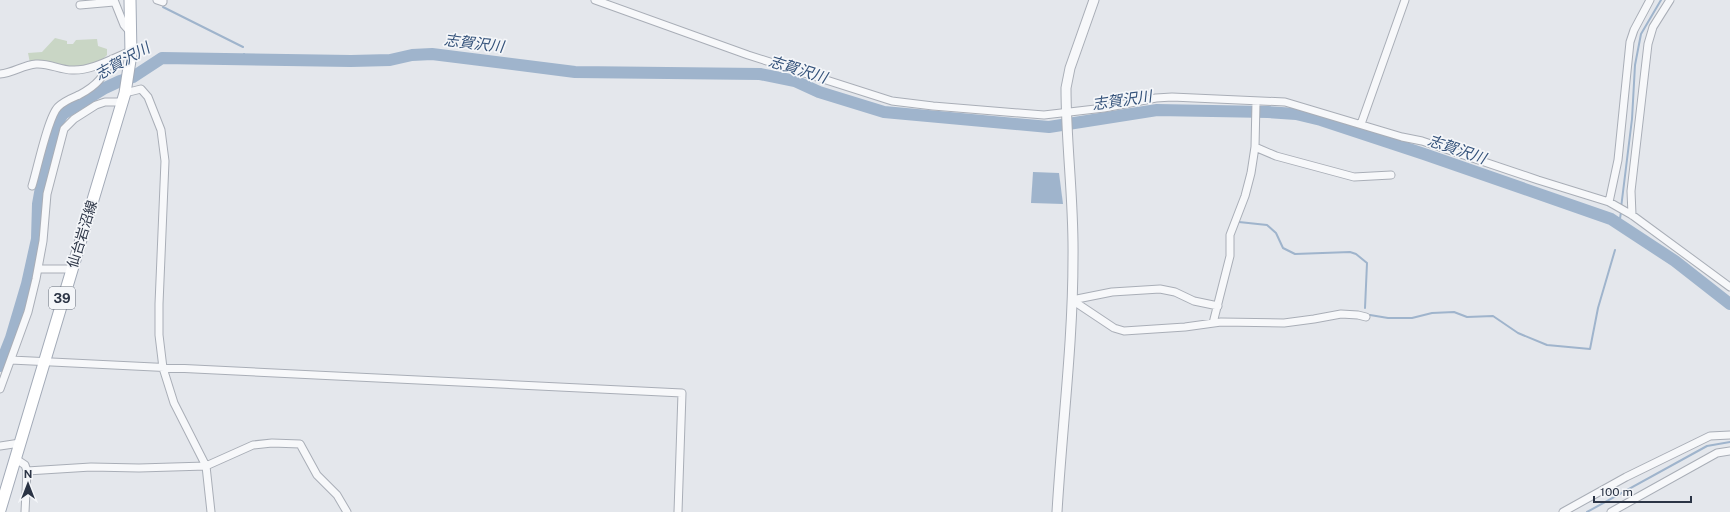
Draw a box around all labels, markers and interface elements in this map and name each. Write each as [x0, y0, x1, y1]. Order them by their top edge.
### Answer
water label: 志賀沢川 [443, 31, 507, 55]
water label: 志賀沢川 [92, 38, 154, 83]
water label: 志賀沢川 [767, 52, 831, 86]
water label: 志賀沢川 [1091, 87, 1155, 113]
water label: 志賀沢川 [1426, 131, 1490, 167]
street label: 仙台岩沼線 [64, 198, 100, 270]
road number: 39 [49, 287, 75, 309]
north arrow [8, 464, 48, 504]
text: N [24, 468, 32, 480]
scale bar [1594, 478, 1691, 504]
text: 100 m [1600, 485, 1633, 499]

